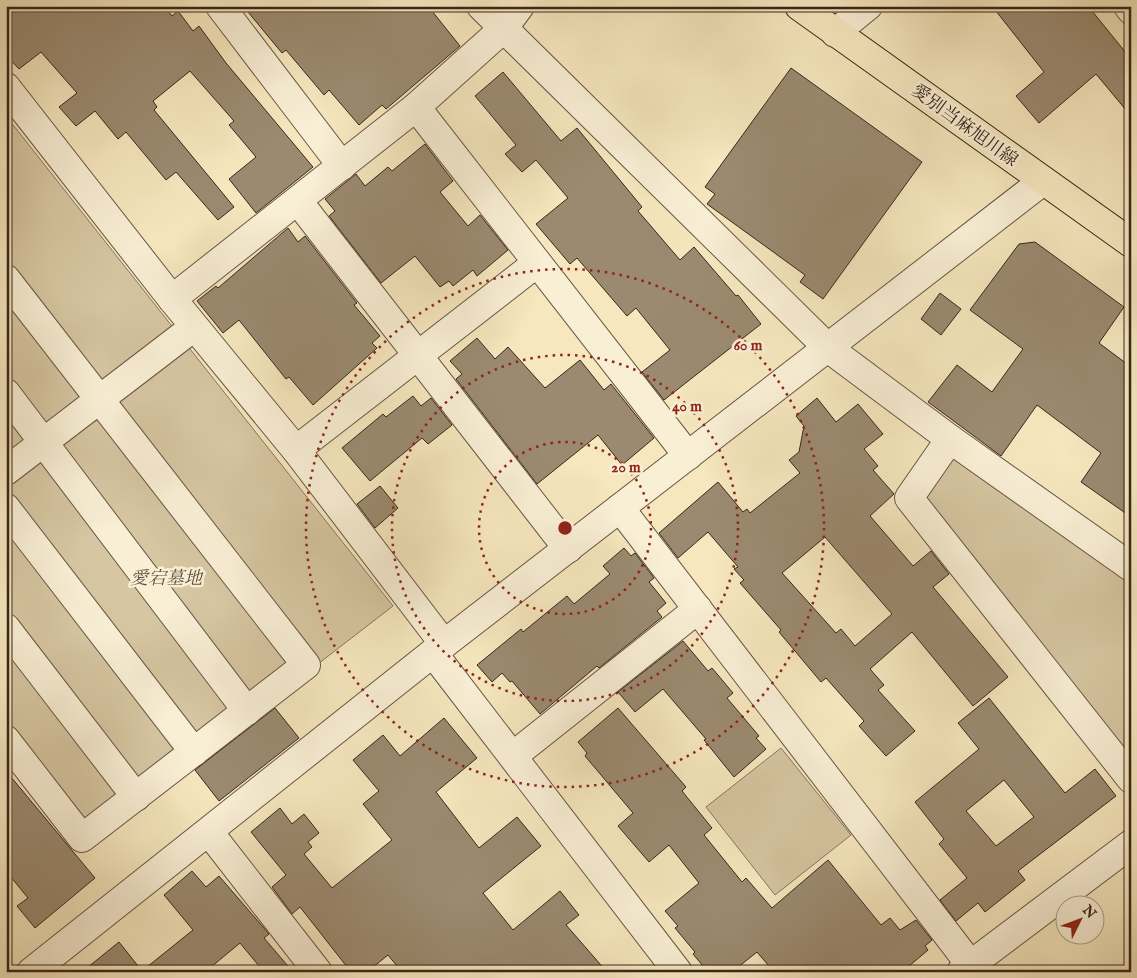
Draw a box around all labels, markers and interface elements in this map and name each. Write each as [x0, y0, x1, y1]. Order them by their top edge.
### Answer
street label: 愛別当麻旭川線 [906, 80, 1022, 173]
text: 60 m [734, 336, 763, 355]
text: 40 m [672, 397, 702, 416]
text: 20 m [611, 458, 641, 477]
centre of rings [556, 519, 574, 537]
park label: 愛宕墓地 [130, 568, 204, 591]
north arrow [1054, 896, 1104, 946]
text: N [1078, 901, 1100, 922]

